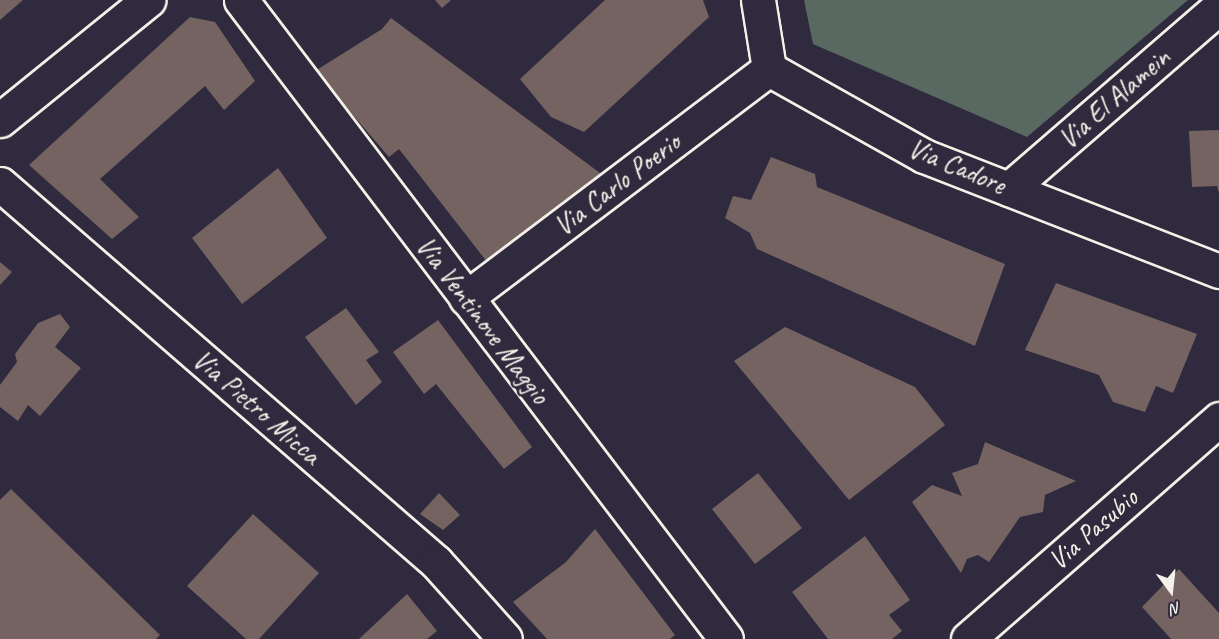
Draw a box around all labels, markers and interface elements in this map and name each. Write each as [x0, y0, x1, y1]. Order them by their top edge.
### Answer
street label: Via El Alamein [1051, 40, 1177, 156]
street label: Via Carlo Poerio [547, 125, 687, 243]
street label: Via Cadore [903, 131, 1011, 201]
street label: Via Ventinove Maggio [409, 230, 557, 410]
street label: Via Pietro Micca [187, 343, 327, 471]
street label: Via Pasubio [1041, 481, 1145, 577]
north arrow [1141, 561, 1201, 621]
text: N [1168, 597, 1183, 619]

